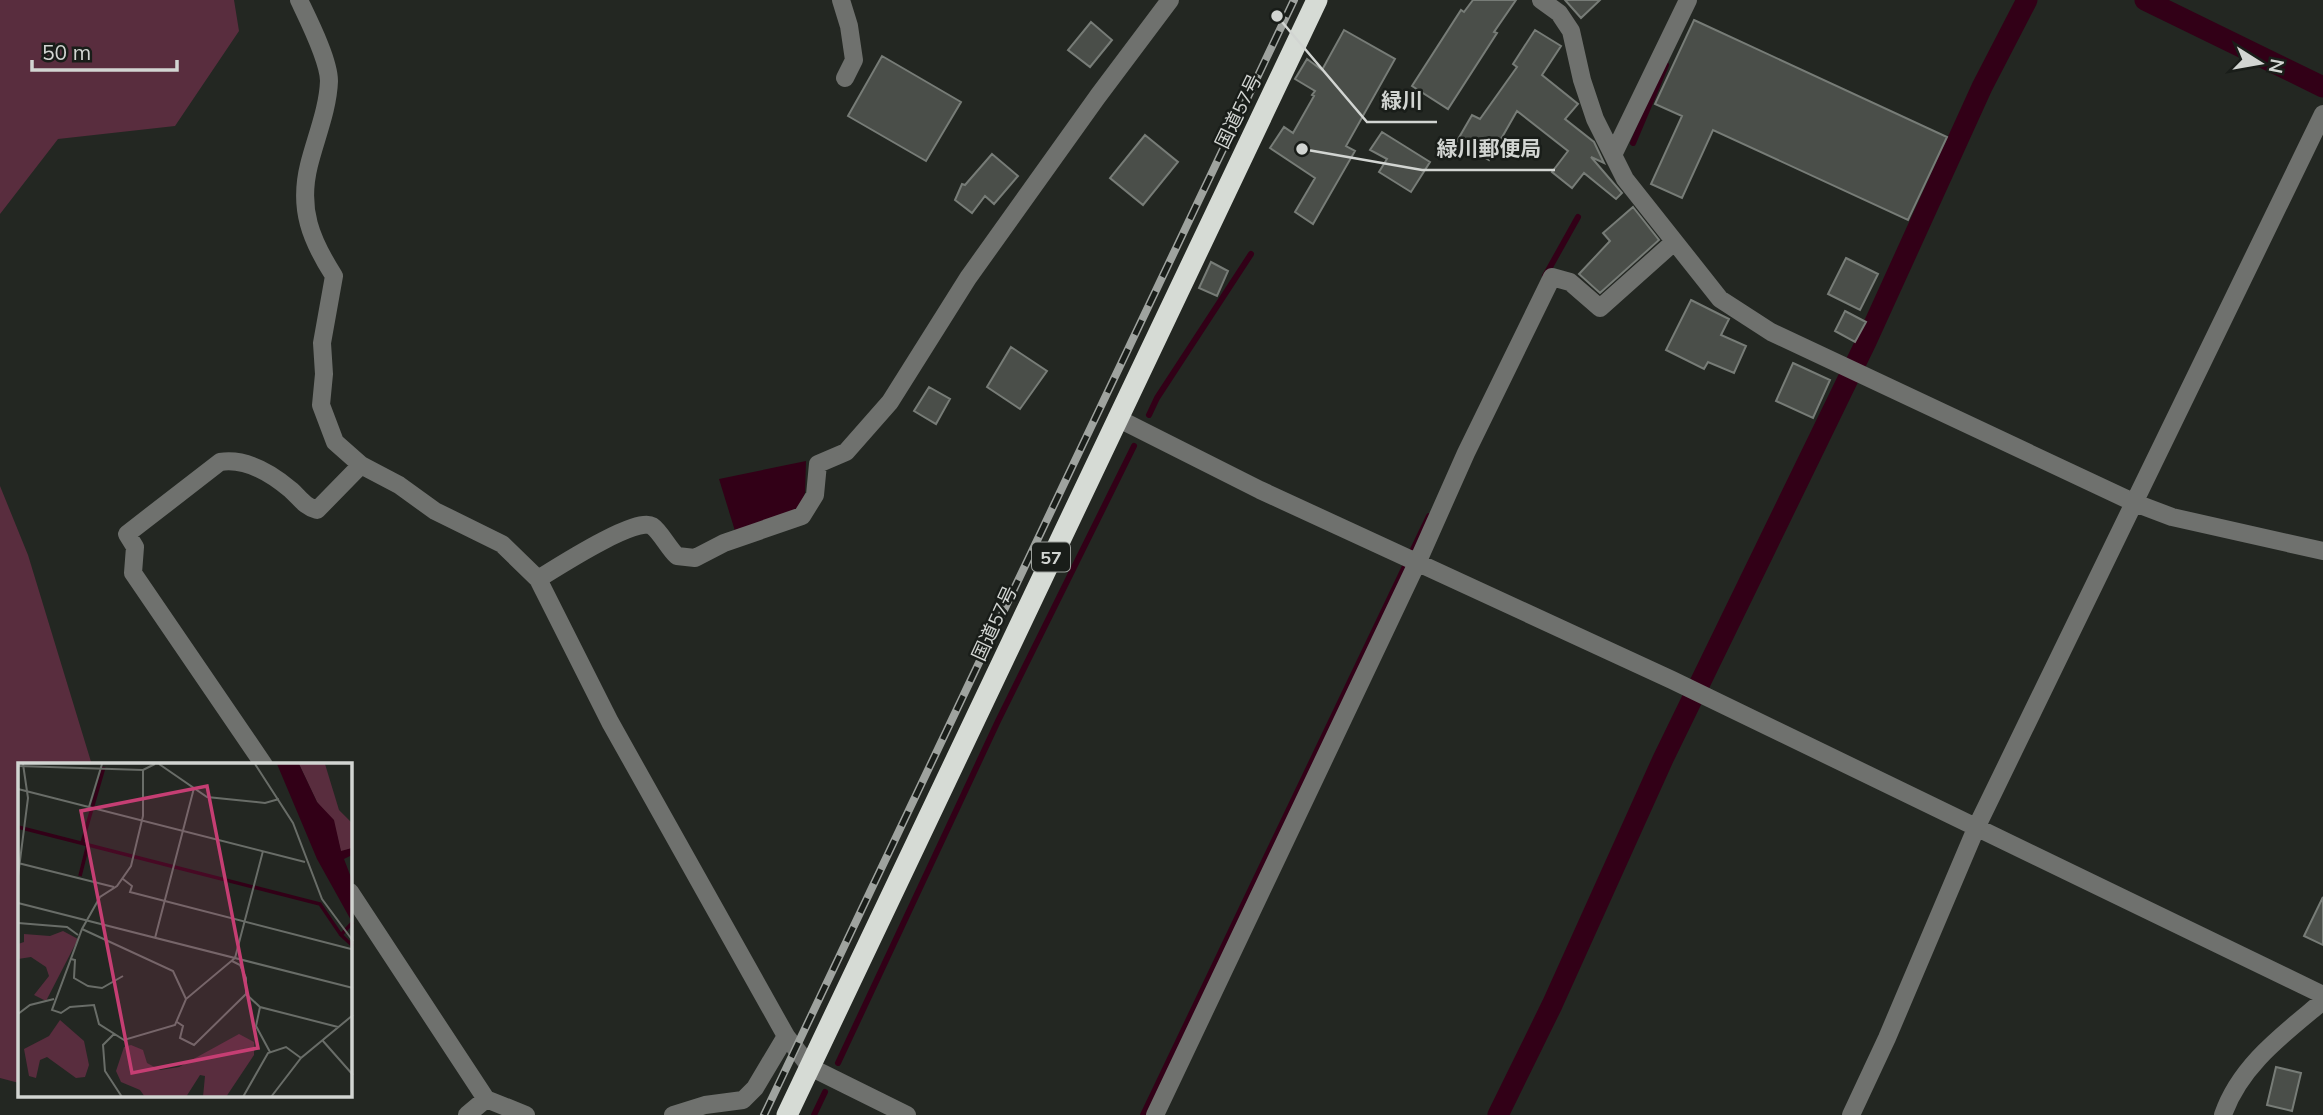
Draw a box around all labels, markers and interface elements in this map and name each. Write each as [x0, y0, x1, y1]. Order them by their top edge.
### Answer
scale bar [32, 28, 177, 72]
north arrow [2225, 28, 2295, 98]
text: 50 m [42, 39, 91, 65]
text: N [2264, 57, 2290, 76]
street label: 国道57号 [1210, 70, 1266, 152]
callout: 緑川 [1367, 80, 1437, 122]
text: 緑川 [1381, 87, 1423, 113]
callout: 緑川郵便局 [1422, 128, 1555, 170]
text: 緑川郵便局 [1437, 135, 1542, 161]
road number: 57 [1032, 542, 1070, 572]
street label: 国道57号 [966, 582, 1022, 664]
inset map [18, 763, 352, 1098]

